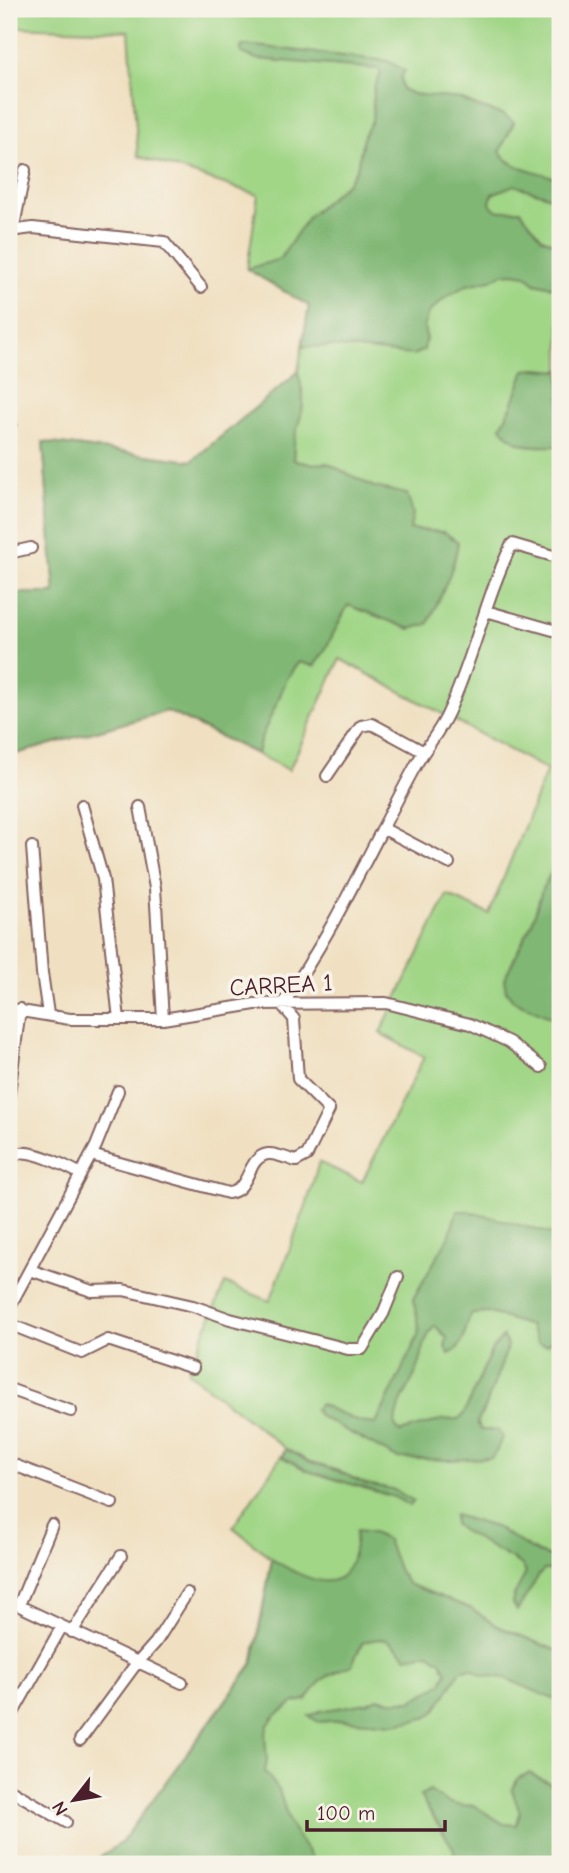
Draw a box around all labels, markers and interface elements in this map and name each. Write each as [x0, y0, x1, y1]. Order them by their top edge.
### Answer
street label: CARREA 1 [229, 968, 333, 1002]
north arrow [38, 1764, 108, 1834]
scale bar [307, 1789, 445, 1833]
text: N [48, 1797, 73, 1819]
text: 100 m [317, 1801, 375, 1825]

